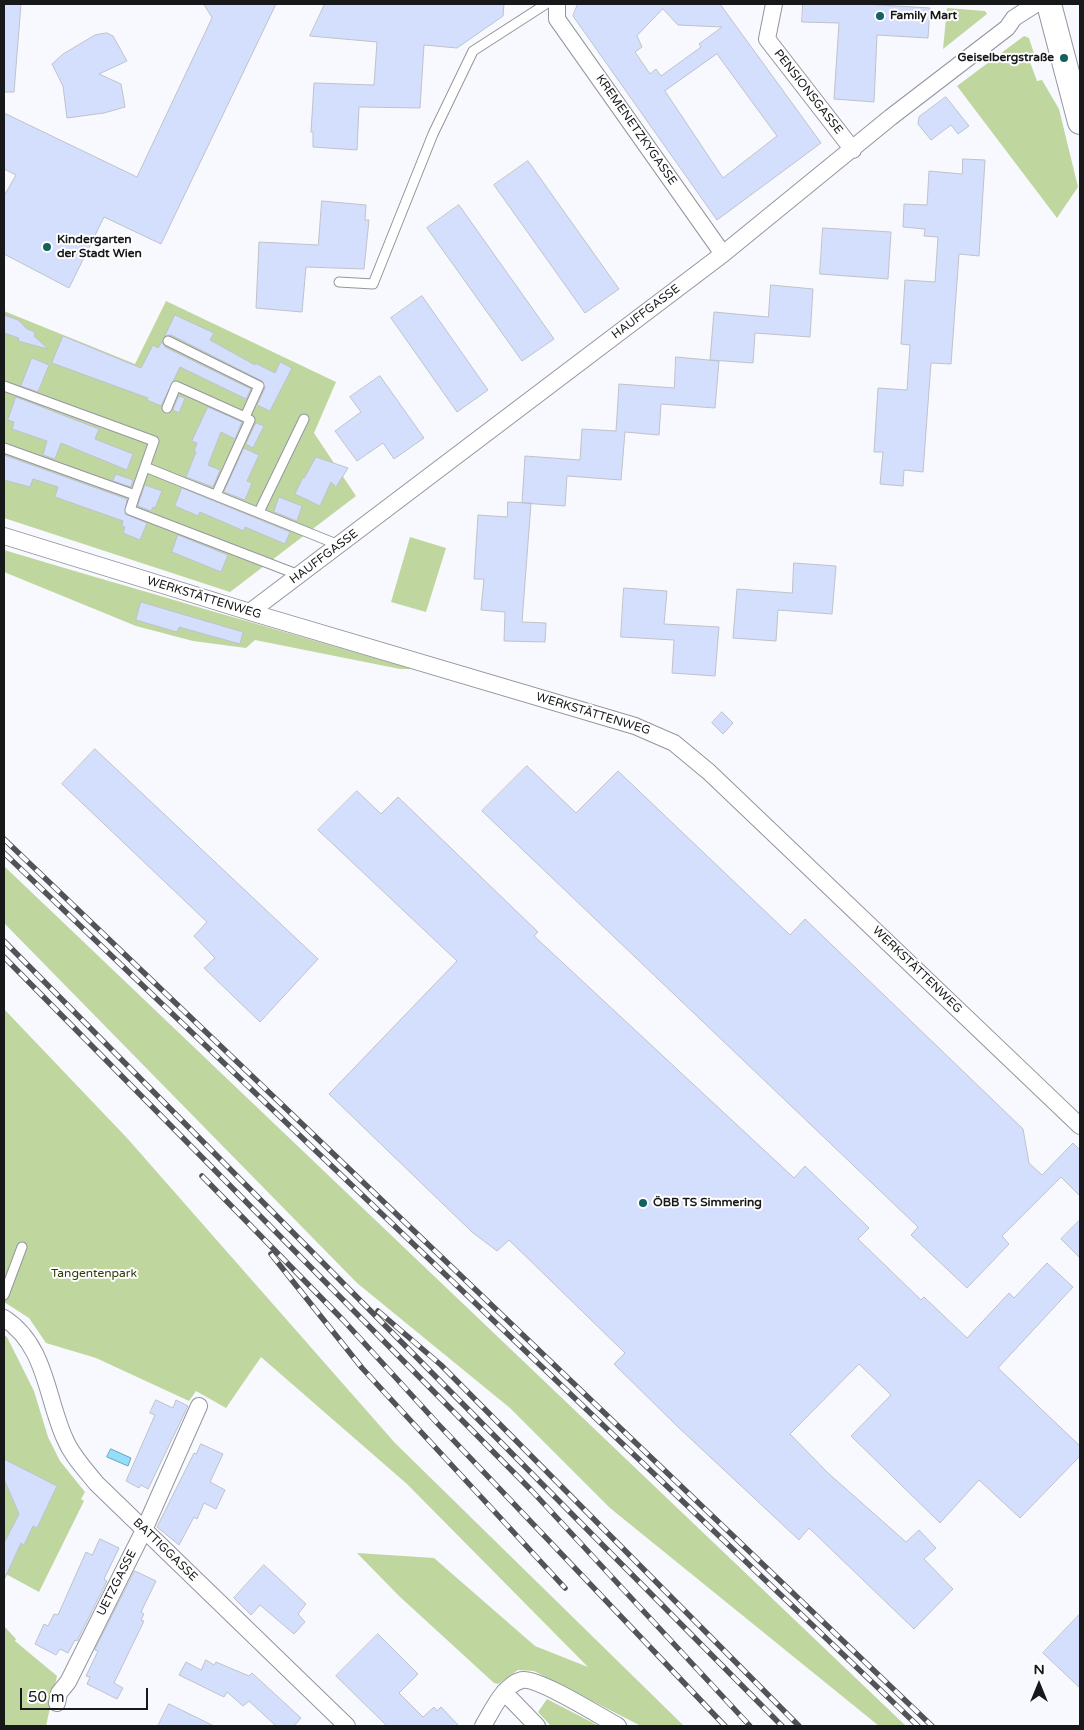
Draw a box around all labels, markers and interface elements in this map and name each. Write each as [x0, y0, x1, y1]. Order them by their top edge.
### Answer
place label: Family Mart [890, 9, 957, 23]
marker: Family Mart [874, 10, 886, 22]
street label: PENSIONSGASSE [770, 47, 846, 137]
place label: Geiselbergstraße [958, 51, 1054, 65]
marker: Geiselbergstraße [1058, 52, 1070, 64]
street label: KREMENETZKYGASSE [592, 72, 680, 188]
place label: Kindergarten der Stadt Wien [57, 233, 142, 261]
marker: Kindergarten der Stadt Wien [41, 241, 53, 253]
street label: HAUFFGASSE [609, 282, 683, 342]
street label: HAUFFGASSE [287, 527, 361, 587]
street label: WERKSTÄTTENWEG [145, 574, 263, 622]
street label: WERKSTÄTTENWEG [534, 690, 652, 738]
street label: WERKSTÄTTENWEG [869, 924, 965, 1016]
place label: ÖBB TS Simmering [653, 1196, 762, 1210]
marker: ÖBB TS Simmering [637, 1197, 649, 1209]
park label: Tangentenpark [51, 1267, 137, 1281]
street label: BATTIGGASSE [130, 1516, 200, 1584]
street label: UETZGASSE [94, 1548, 140, 1618]
north arrow [1014, 1660, 1064, 1710]
text: N [1033, 1661, 1045, 1678]
scale bar [22, 1678, 150, 1710]
text: 50 m [28, 1688, 65, 1706]

